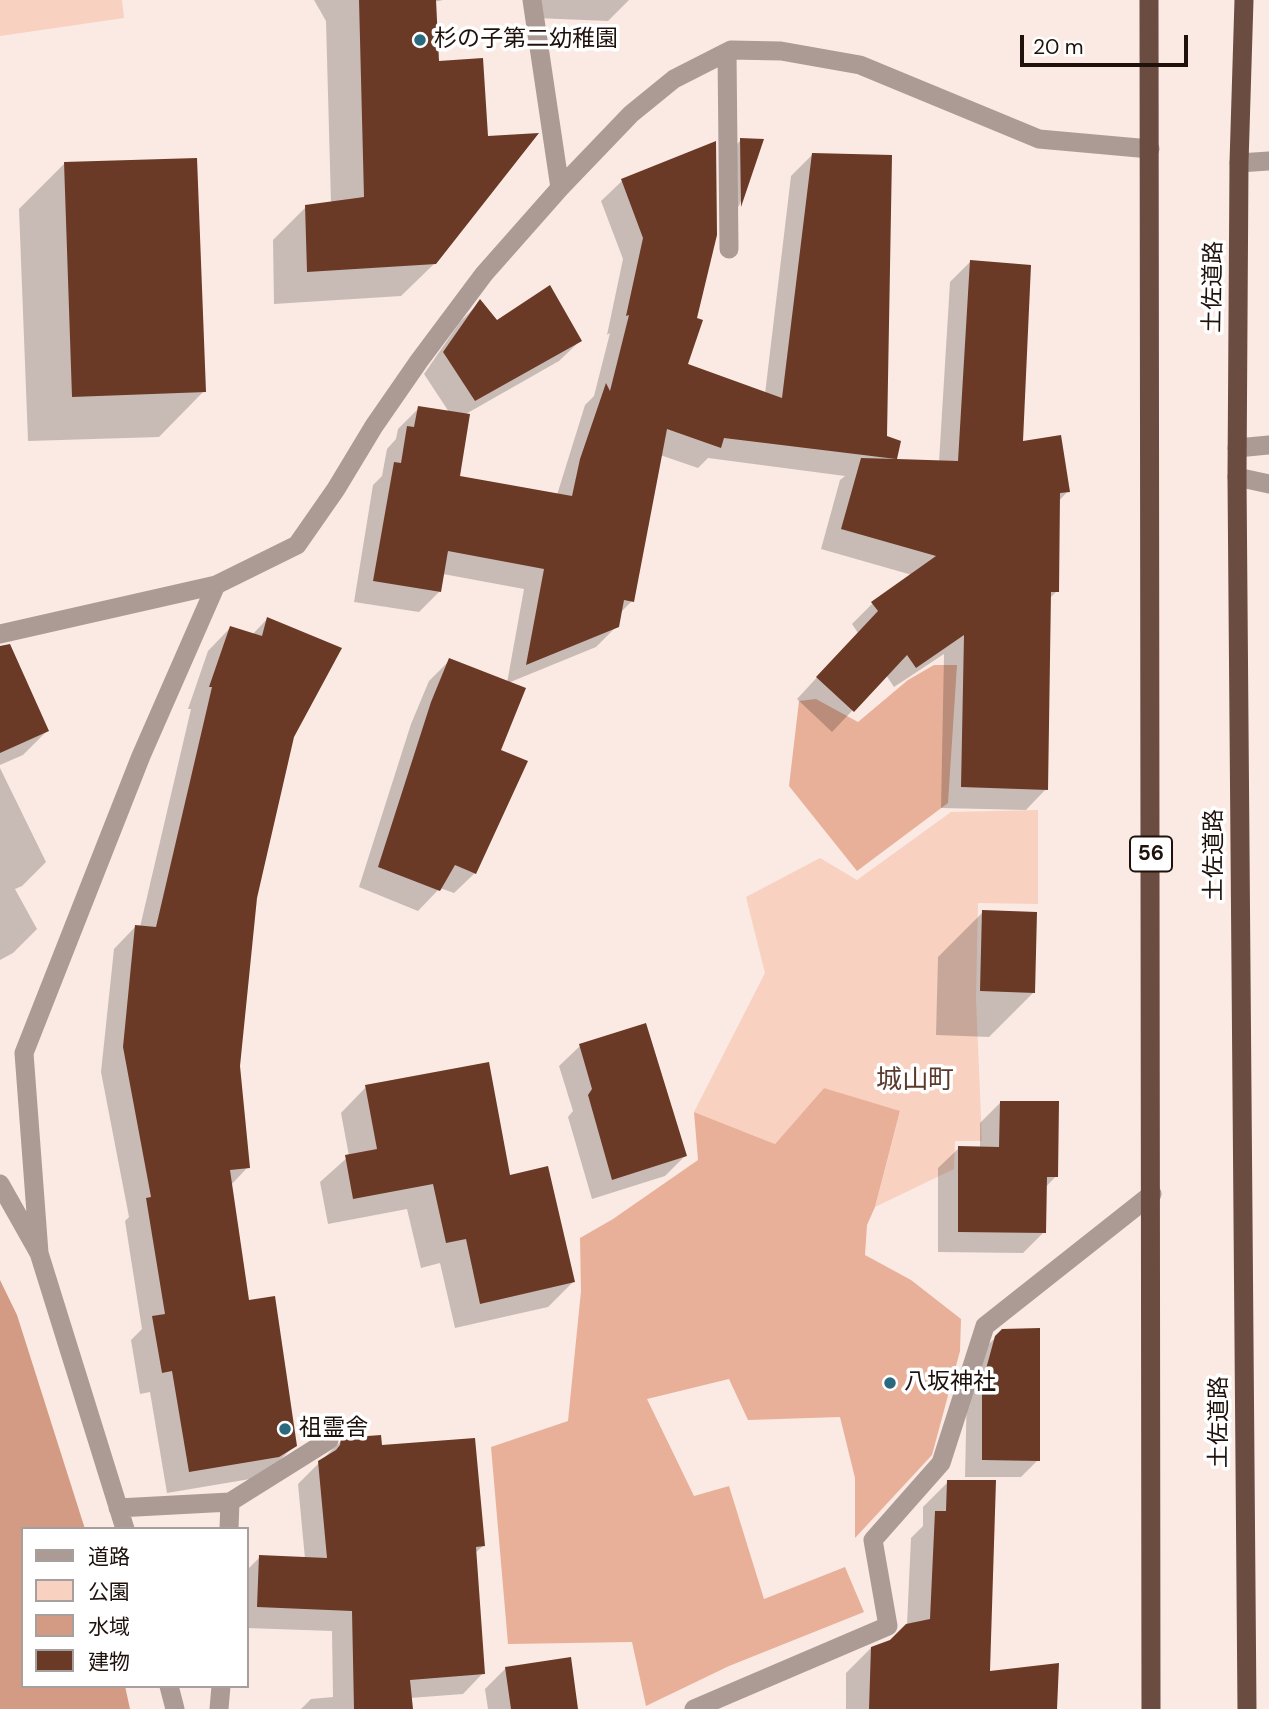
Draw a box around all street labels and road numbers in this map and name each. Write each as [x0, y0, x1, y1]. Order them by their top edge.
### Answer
street label: 土佐道路 [1199, 241, 1229, 333]
street label: 土佐道路 [1201, 809, 1229, 901]
road number: 56 [1130, 836, 1172, 872]
street label: 土佐道路 [1206, 1376, 1234, 1468]

